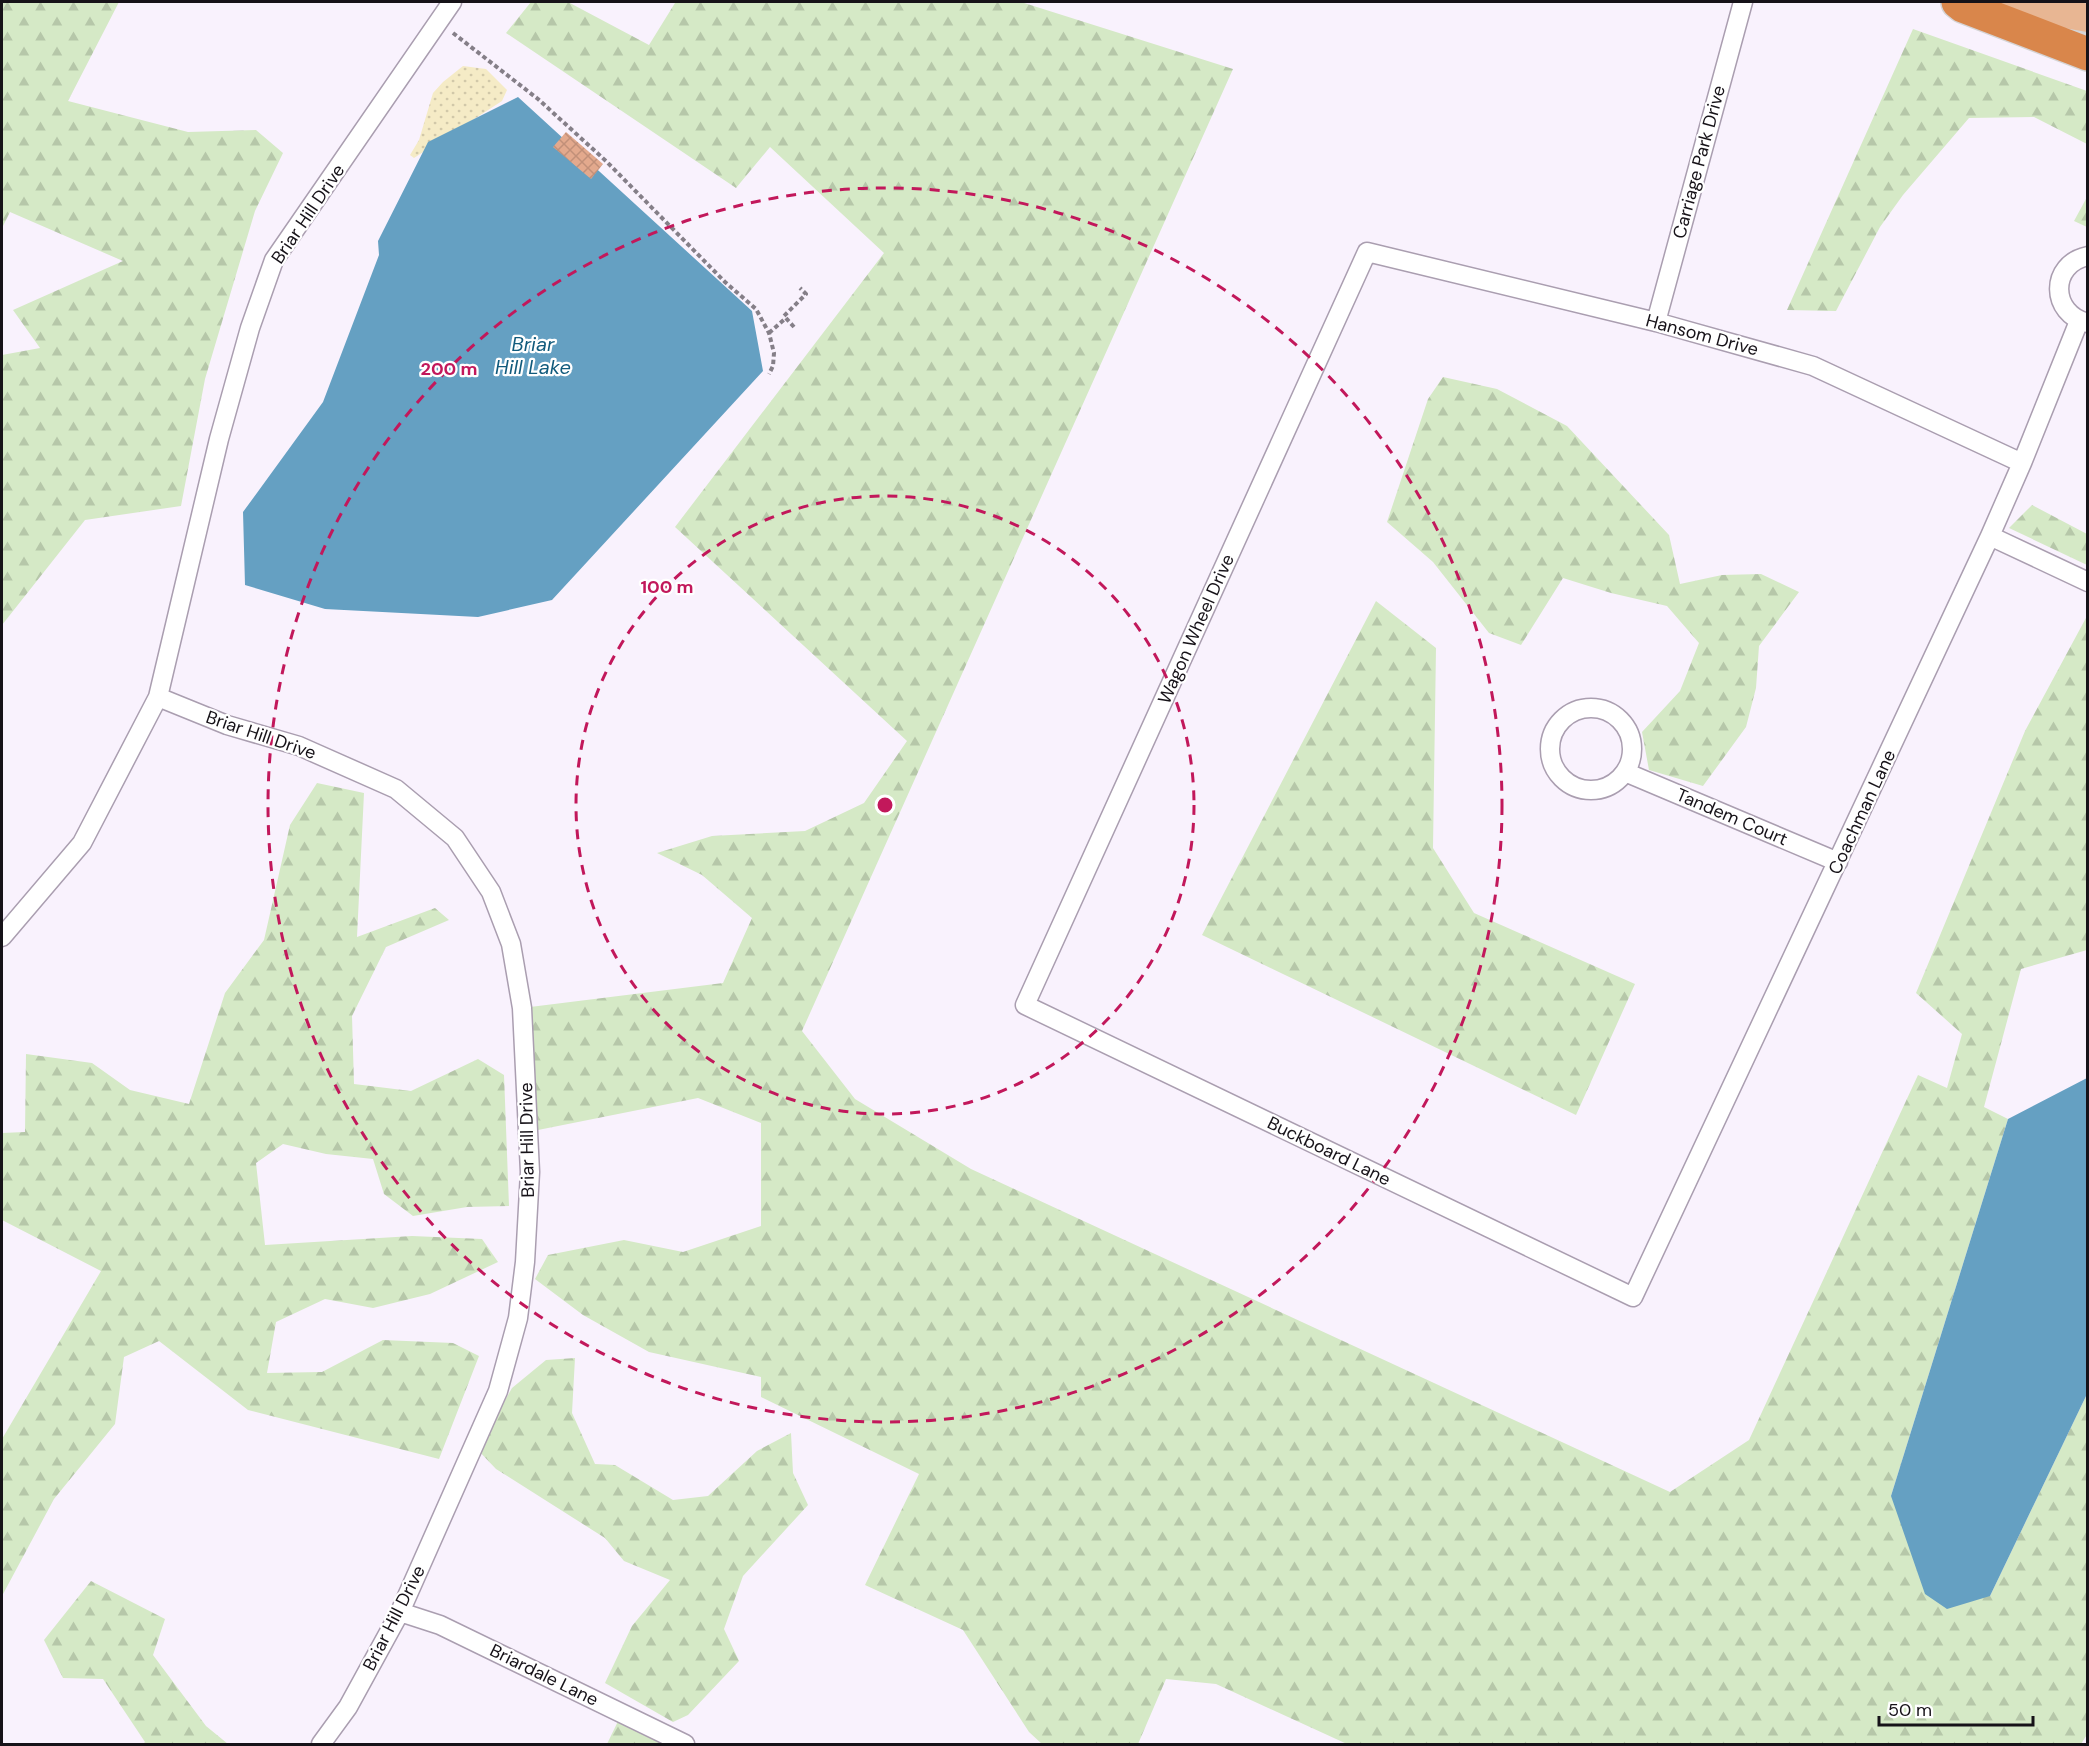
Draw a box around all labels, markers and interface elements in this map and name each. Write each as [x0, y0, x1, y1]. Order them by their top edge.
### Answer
street label: Carriage Park Drive [1667, 83, 1731, 241]
street label: Briar Hill Drive [266, 160, 350, 268]
street label: Hansom Drive [1643, 308, 1761, 362]
water label: Briar Hill Lake [495, 331, 571, 380]
text: 200 m [421, 357, 477, 381]
street label: Wagon Wheel Drive [1152, 550, 1240, 708]
text: 100 m [640, 575, 694, 599]
street label: Briar Hill Drive [203, 705, 319, 765]
street label: Coachman Lane [1823, 746, 1901, 878]
street label: Tandem Court [1673, 783, 1791, 851]
centre of rings [875, 795, 895, 815]
street label: Briar Hill Drive [514, 1082, 540, 1198]
street label: Buckboard Lane [1263, 1111, 1395, 1191]
street label: Briar Hill Drive [357, 1561, 431, 1675]
street label: Briardale Lane [486, 1638, 602, 1712]
scale bar [1879, 1689, 2034, 1727]
text: 50 m [1888, 1698, 1932, 1722]

